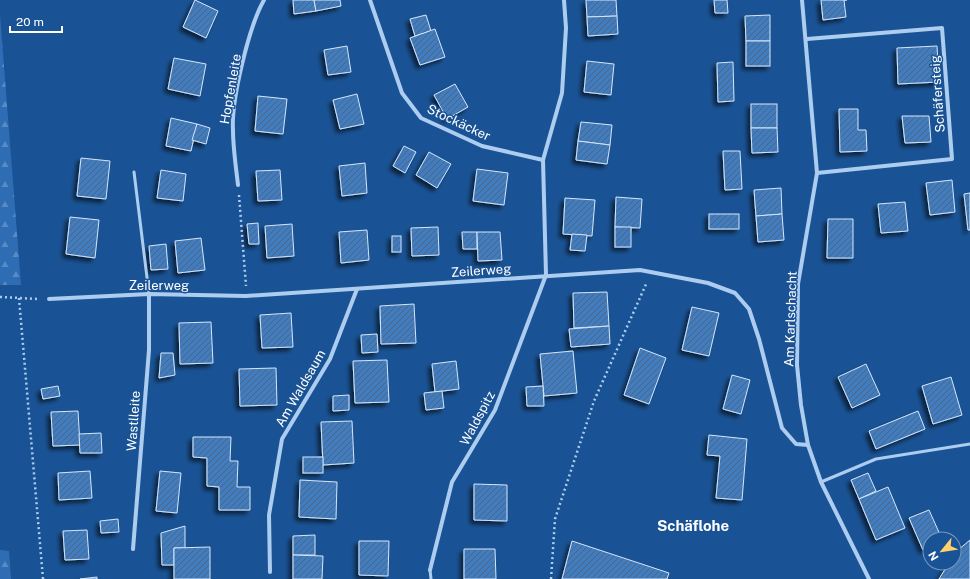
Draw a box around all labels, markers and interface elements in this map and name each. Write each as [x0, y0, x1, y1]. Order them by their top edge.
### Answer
scale bar [10, 8, 62, 34]
text: 20 m [16, 15, 44, 29]
street label: Hopfenleite [217, 53, 244, 125]
street label: Schäfersteig [927, 55, 948, 133]
street label: Stockäcker [425, 101, 493, 144]
street label: Zeilerweg [450, 261, 512, 280]
street label: Am Karlschacht [781, 271, 800, 367]
street label: Zeilerweg [129, 278, 189, 293]
street label: Am Waldsaum [272, 347, 329, 429]
street label: Waldspitz [457, 389, 498, 448]
street label: Wastlleite [124, 390, 143, 452]
district label: Schäflohe [657, 517, 729, 534]
north arrow [922, 531, 962, 571]
text: N [926, 549, 941, 563]

